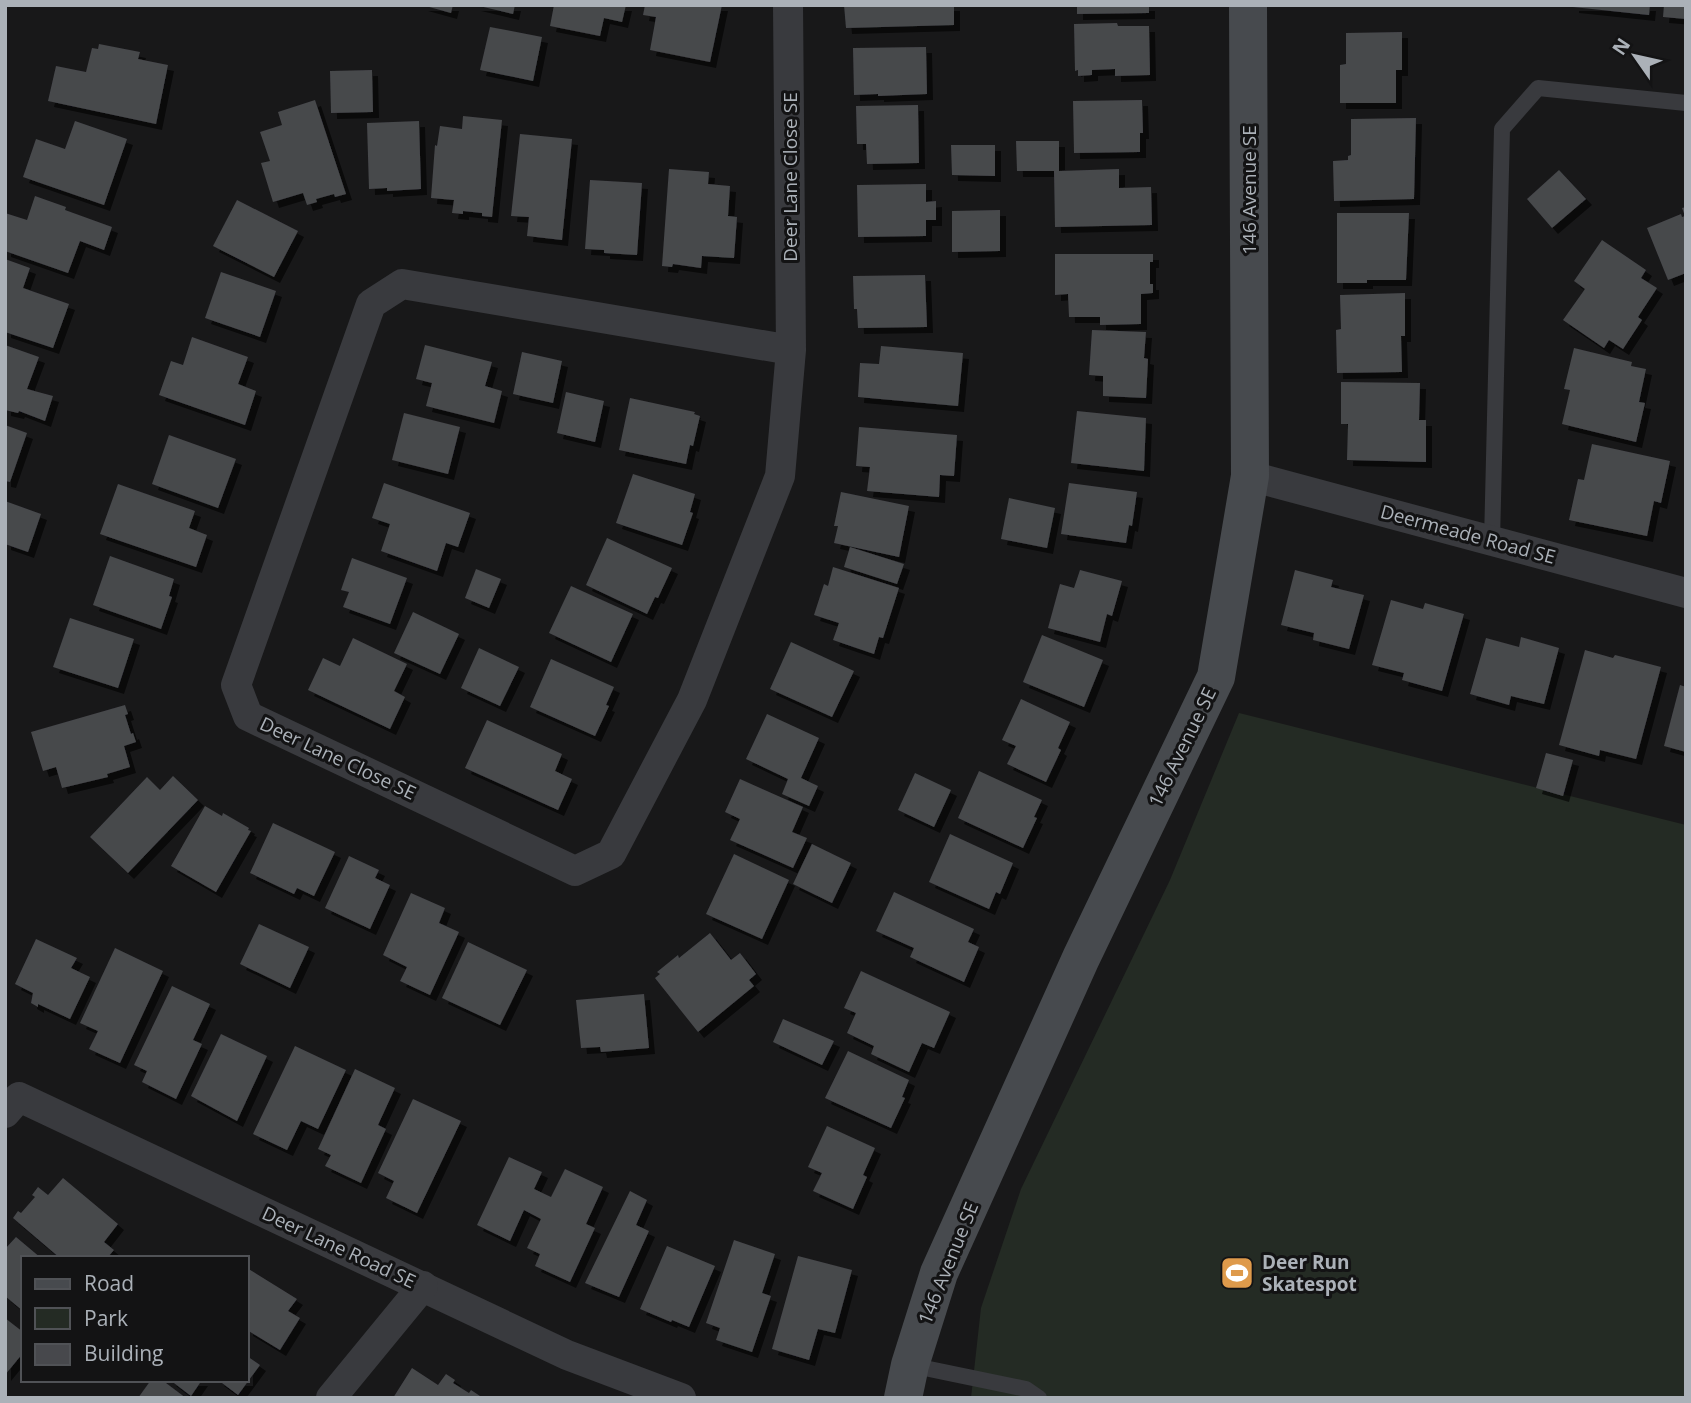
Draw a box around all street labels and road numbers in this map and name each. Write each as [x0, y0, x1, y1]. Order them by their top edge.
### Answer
street label: Deer Lane Close SE [777, 92, 803, 262]
street label: 146 Avenue SE [1236, 125, 1262, 255]
street label: Deermeade Road SE [1378, 498, 1558, 570]
street label: 146 Avenue SE [1142, 683, 1222, 811]
street label: Deer Lane Close SE [256, 710, 420, 806]
street label: 146 Avenue SE [912, 1198, 984, 1328]
street label: Deer Lane Road SE [258, 1200, 420, 1294]

